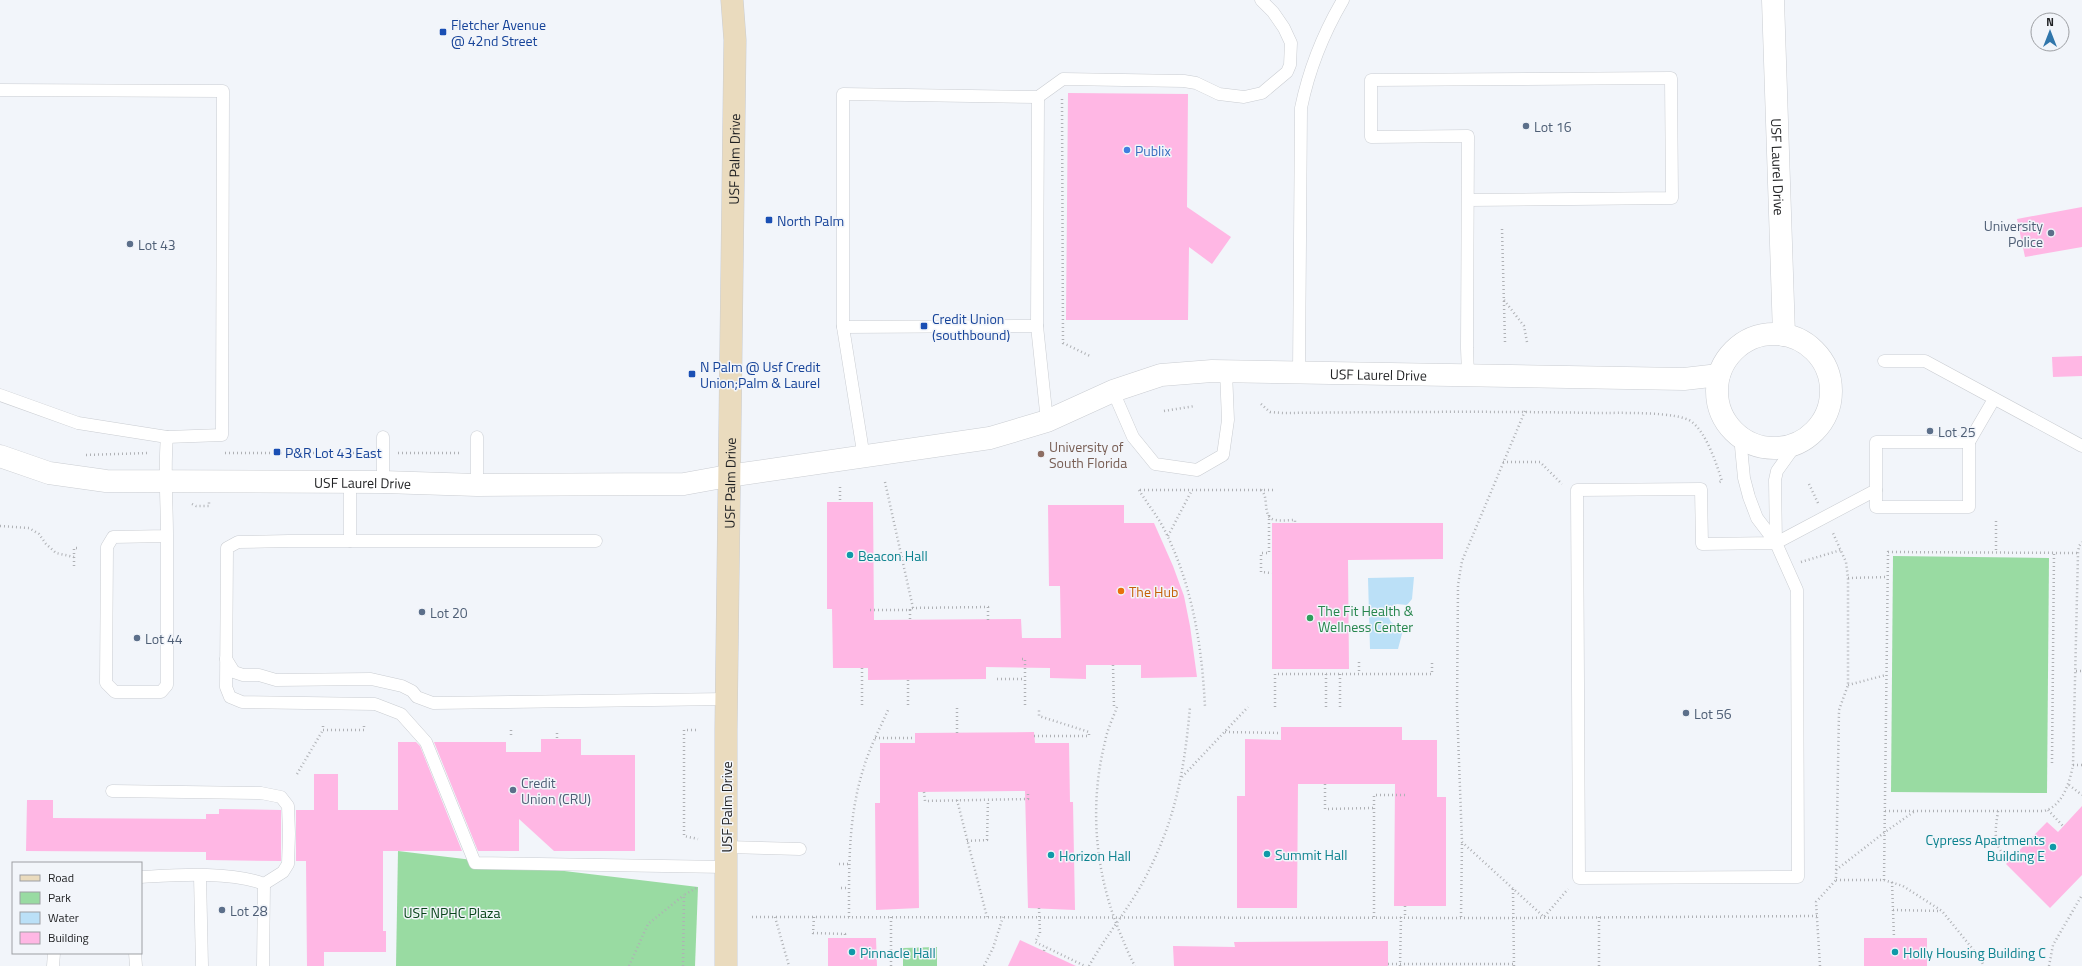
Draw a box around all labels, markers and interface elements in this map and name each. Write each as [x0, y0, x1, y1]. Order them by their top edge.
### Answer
north arrow [2030, 12, 2070, 52]
place label: Fletcher Avenue @ 42nd Street [451, 14, 546, 51]
text: N [2046, 14, 2054, 30]
marker: Fletcher Avenue @ 42nd Street [438, 27, 448, 37]
street label: USF Palm Drive [722, 113, 745, 205]
place label: Lot 16 [1534, 116, 1572, 137]
street label: USF Laurel Drive [1766, 118, 1791, 216]
marker: Lot 16 [1521, 121, 1531, 131]
place label: Publix [1135, 140, 1171, 161]
marker: Publix [1122, 145, 1132, 155]
place label: North Palm [777, 210, 844, 231]
marker: North Palm [764, 215, 774, 225]
place label: University Police [1984, 215, 2043, 252]
marker: University Police [2046, 228, 2056, 238]
place label: Lot 43 [138, 234, 176, 255]
marker: Lot 43 [125, 239, 135, 249]
place label: Credit Union (southbound) [932, 308, 1010, 345]
marker: Credit Union (southbound) [919, 321, 929, 331]
place label: N Palm @ Usf Credit Union;Palm & Laurel [700, 356, 821, 393]
street label: USF Laurel Drive [1330, 362, 1427, 385]
marker: N Palm @ Usf Credit Union;Palm & Laurel [687, 369, 697, 379]
place label: Lot 25 [1938, 421, 1976, 442]
marker: Lot 25 [1925, 426, 1935, 436]
place label: University of South Florida [1049, 436, 1127, 473]
street label: USF Palm Drive [718, 437, 740, 529]
place label: P&R Lot 43 East [285, 442, 382, 463]
marker: P&R Lot 43 East [272, 447, 282, 457]
marker: University of South Florida [1036, 449, 1046, 459]
street label: USF Laurel Drive [314, 471, 411, 493]
place label: Beacon Hall [858, 545, 928, 566]
marker: Beacon Hall [845, 550, 855, 560]
place label: The Hub [1129, 581, 1178, 602]
marker: The Hub [1116, 586, 1126, 596]
place label: The Fit Health & Wellness Center [1318, 600, 1414, 637]
place label: Lot 20 [430, 602, 468, 623]
marker: Lot 20 [417, 607, 427, 617]
marker: The Fit Health & Wellness Center [1305, 613, 1315, 623]
place label: Lot 44 [145, 628, 183, 649]
marker: Lot 44 [132, 633, 142, 643]
place label: Lot 56 [1694, 703, 1732, 724]
marker: Lot 56 [1681, 708, 1691, 718]
street label: USF Palm Drive [716, 762, 737, 852]
place label: Credit Union (CRU) [521, 772, 591, 809]
marker: Credit Union (CRU) [508, 785, 518, 795]
place label: Cypress Apartments Building E [1925, 829, 2045, 866]
marker: Cypress Apartments Building E [2048, 842, 2058, 852]
place label: Summit Hall [1275, 844, 1347, 865]
place label: Horizon Hall [1059, 845, 1131, 866]
marker: Summit Hall [1262, 849, 1272, 859]
marker: Horizon Hall [1046, 850, 1056, 860]
legend [12, 862, 142, 954]
text: Road [48, 868, 74, 887]
text: Park [48, 888, 71, 907]
place label: Lot 28 [230, 900, 268, 921]
park label: USF NPHC Plaza [404, 902, 500, 923]
marker: Lot 28 [217, 905, 227, 915]
text: Water [48, 908, 79, 927]
text: Building [48, 928, 89, 947]
place label: Pinnacle Hall [860, 942, 936, 963]
place label: Holly Housing Building C [1903, 942, 2046, 963]
marker: Pinnacle Hall [847, 947, 857, 957]
marker: Holly Housing Building C [1890, 947, 1900, 957]

